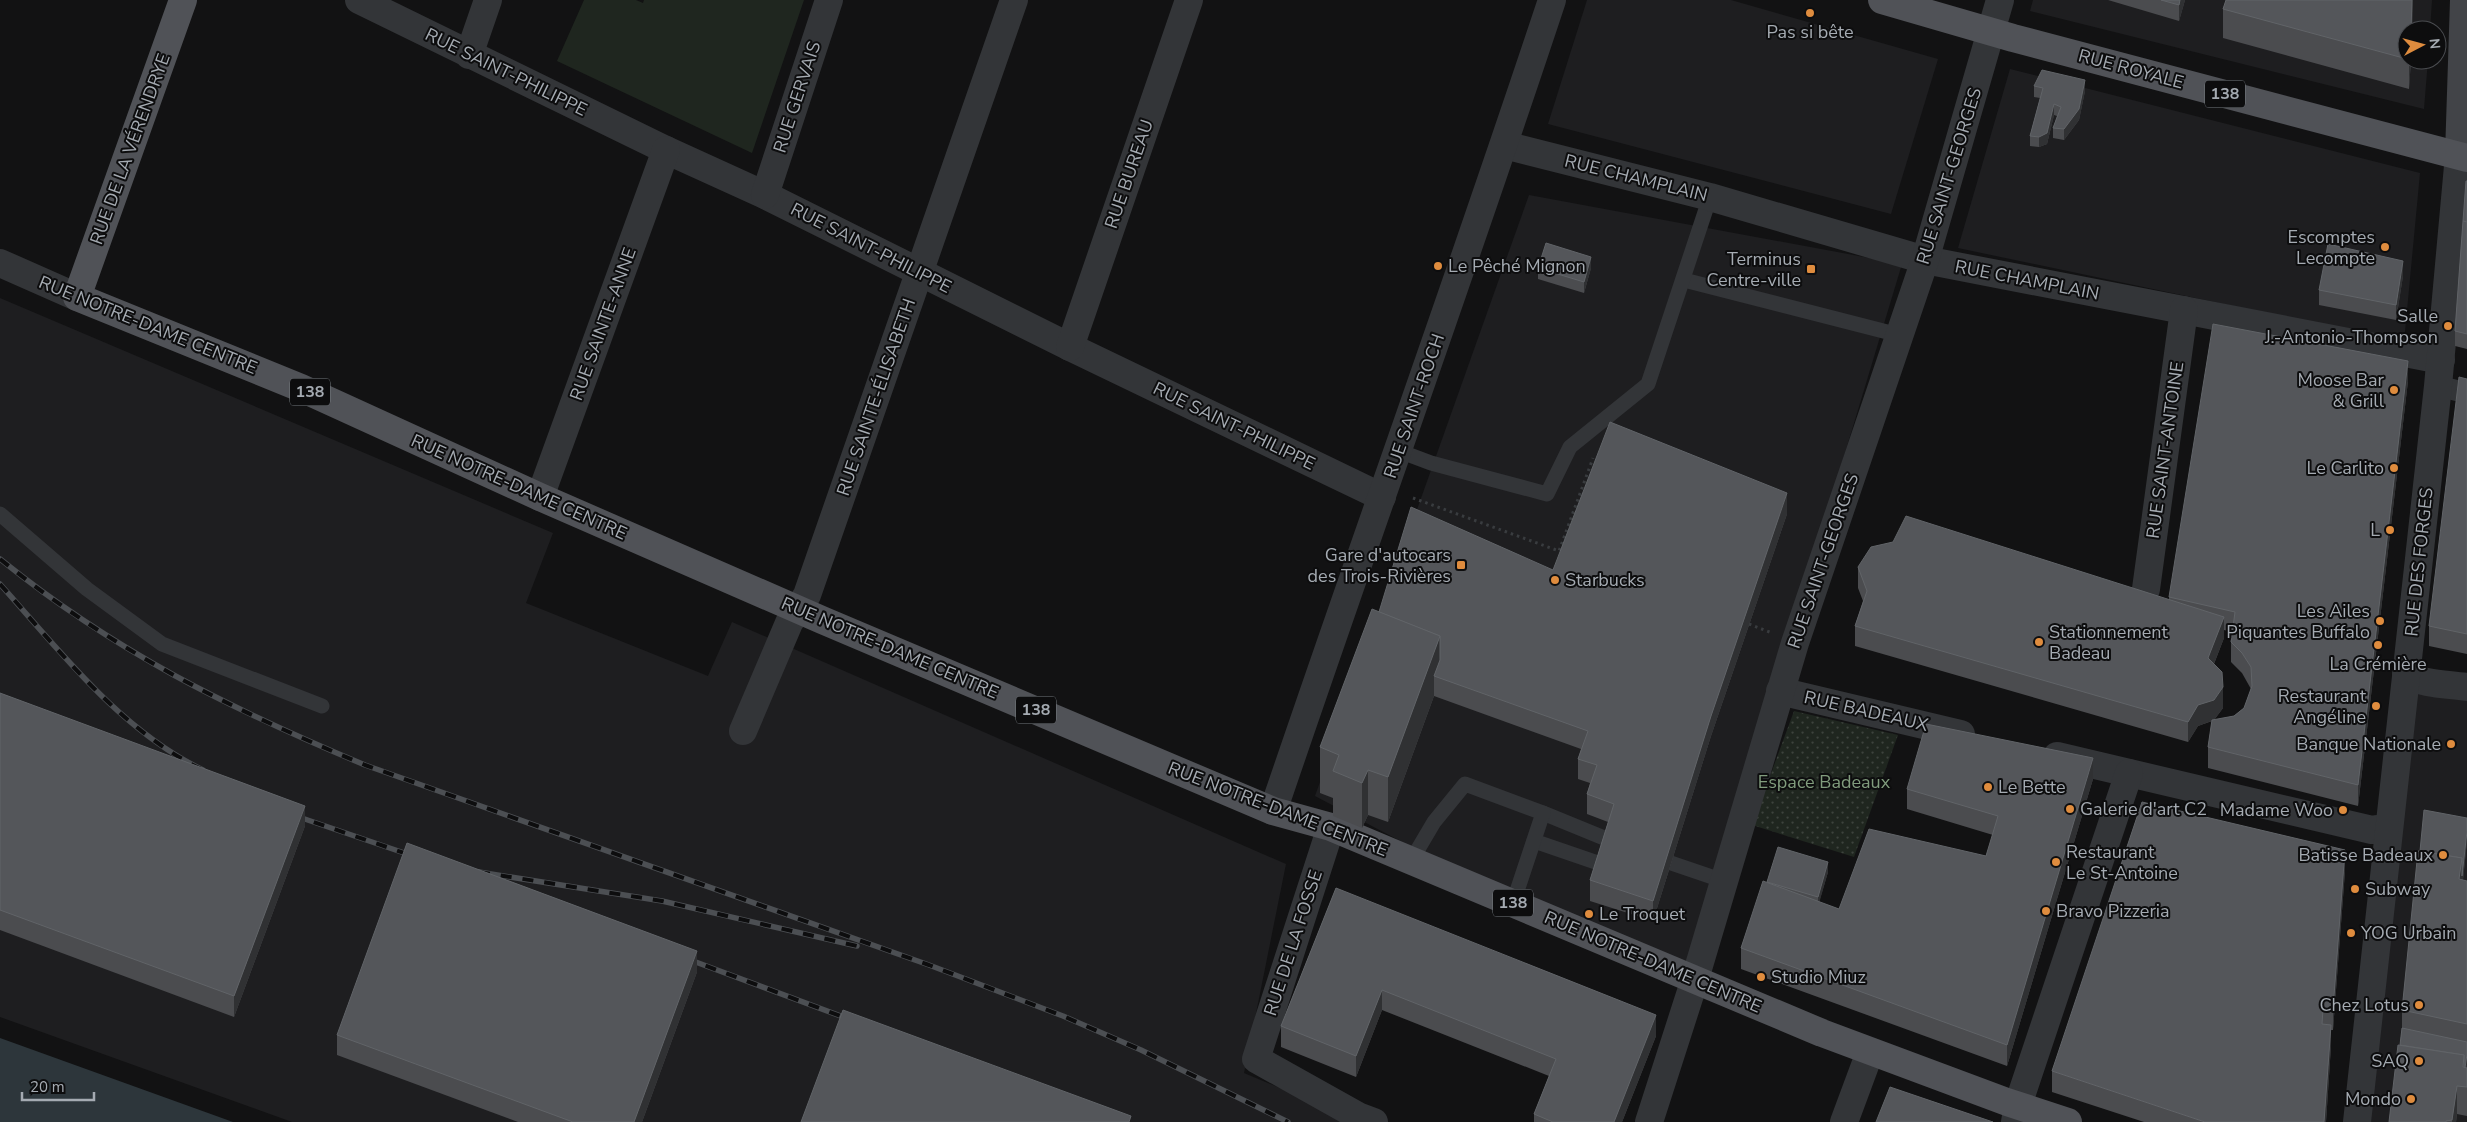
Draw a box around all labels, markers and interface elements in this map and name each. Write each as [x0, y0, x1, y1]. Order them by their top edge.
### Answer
marker: Pas si bête [1804, 7, 1816, 19]
place label: Pas si bête [1766, 20, 1854, 44]
north arrow [2397, 20, 2447, 70]
street label: RUE SAINT-PHILIPPE [421, 22, 591, 122]
text: N [2424, 37, 2444, 50]
street label: RUE GERVAIS [768, 38, 826, 156]
street label: RUE ROYALE [2076, 43, 2186, 95]
street label: RUE DE LA VÉRENDRYE [84, 50, 176, 248]
road number: 138 [2205, 80, 2245, 108]
street label: RUE SAINT-GEORGES [1911, 85, 1987, 267]
street label: RUE BUREAU [1099, 116, 1159, 232]
street label: RUE CHAMPLAIN [1562, 149, 1710, 207]
street label: RUE SAINT-PHILIPPE [787, 197, 955, 299]
place label: Escomptes Lecompte [2288, 225, 2375, 270]
marker: Escomptes Lecompte [2379, 241, 2391, 253]
street label: RUE SAINTE-ANNE [564, 244, 642, 404]
place label: Terminus Centre-ville [1706, 247, 1801, 292]
place label: Le Pêché Mignon [1448, 254, 1586, 278]
street label: RUE CHAMPLAIN [1953, 254, 2101, 306]
marker: Le Pêché Mignon [1432, 260, 1444, 272]
marker: Terminus Centre-ville [1805, 263, 1817, 275]
street label: RUE NOTRE-DAME CENTRE [35, 270, 261, 380]
street label: RUE SAINTE-ÉLISABETH [831, 295, 921, 499]
place label: Salle J.-Antonio-Thompson [2264, 304, 2438, 349]
marker: Salle J.-Antonio-Thompson [2442, 320, 2454, 332]
street label: RUE SAINT-ROCH [1378, 330, 1450, 482]
street label: RUE SAINT-ANTOINE [2141, 360, 2189, 540]
place label: Moose Bar & Grill [2298, 368, 2385, 413]
street label: RUE SAINT-PHILIPPE [1149, 376, 1319, 476]
road number: 138 [290, 378, 330, 406]
marker: Moose Bar & Grill [2388, 384, 2400, 396]
street label: RUE NOTRE-DAME CENTRE [407, 429, 631, 545]
place label: Le Carlito [2307, 456, 2384, 480]
marker: Le Carlito [2388, 462, 2400, 474]
street label: RUE SAINT-GEORGES [1782, 470, 1864, 652]
street label: RUE DES FORGES [2399, 486, 2439, 638]
place label: L [2370, 518, 2380, 542]
marker: L [2384, 524, 2396, 536]
place label: Gare d'autocars des Trois-Rivières [1308, 543, 1451, 588]
marker: Gare d'autocars des Trois-Rivières [1455, 559, 1467, 571]
place label: Starbucks [1565, 568, 1645, 592]
marker: Starbucks [1549, 574, 1561, 586]
street label: RUE NOTRE-DAME CENTRE [778, 591, 1002, 705]
place label: Les Ailes Piquantes Buffalo [2226, 599, 2370, 644]
marker: Les Ailes Piquantes Buffalo [2374, 615, 2386, 627]
place label: Stationnement Badeau [2049, 620, 2169, 665]
marker: Stationnement Badeau [2033, 636, 2045, 648]
marker: La Crémière [2372, 639, 2384, 651]
place label: La Crémière [2329, 652, 2427, 676]
place label: Restaurant Angéline [2278, 684, 2367, 729]
street label: RUE BADEAUX [1802, 685, 1931, 737]
road number: 138 [1016, 696, 1056, 724]
marker: Restaurant Angéline [2370, 700, 2382, 712]
place label: Banque Nationale [2296, 732, 2441, 756]
marker: Banque Nationale [2445, 738, 2457, 750]
street label: RUE NOTRE-DAME CENTRE [1165, 756, 1391, 862]
park label: Espace Badeaux [1758, 770, 1891, 794]
place label: Le Bette [1998, 775, 2065, 799]
marker: Le Bette [1982, 781, 1994, 793]
place label: Galerie d'art C2 [2080, 797, 2207, 821]
place label: Madame Woo [2220, 798, 2333, 822]
marker: Galerie d'art C2 [2064, 803, 2076, 815]
marker: Madame Woo [2337, 804, 2349, 816]
place label: Restaurant Le St-Antoine [2066, 840, 2178, 885]
place label: Batisse Badeaux [2298, 843, 2434, 867]
marker: Batisse Badeaux [2437, 849, 2449, 861]
marker: Restaurant Le St-Antoine [2050, 856, 2062, 868]
street label: RUE DE LA FOSSE [1258, 867, 1328, 1019]
place label: Subway [2365, 877, 2431, 901]
marker: Subway [2349, 883, 2361, 895]
road number: 138 [1493, 890, 1533, 916]
place label: Bravo Pizzeria [2056, 899, 2170, 923]
place label: Le Troquet [1599, 902, 1686, 926]
street label: RUE NOTRE-DAME CENTRE [1541, 905, 1765, 1019]
marker: Bravo Pizzeria [2040, 905, 2052, 917]
marker: Le Troquet [1583, 908, 1595, 920]
place label: YOG Urbain [2360, 921, 2456, 945]
marker: YOG Urbain [2345, 927, 2357, 939]
place label: Studio Miuz [1771, 965, 1866, 989]
marker: Studio Miuz [1755, 971, 1767, 983]
place label: Chez Lotus [2320, 993, 2409, 1017]
marker: Chez Lotus [2413, 999, 2425, 1011]
place label: SAQ [2371, 1049, 2409, 1073]
marker: SAQ [2413, 1055, 2425, 1067]
scale bar [22, 1070, 95, 1102]
text: 20 m [30, 1077, 65, 1097]
place label: Mondo [2345, 1087, 2401, 1111]
marker: Mondo [2405, 1093, 2417, 1105]

